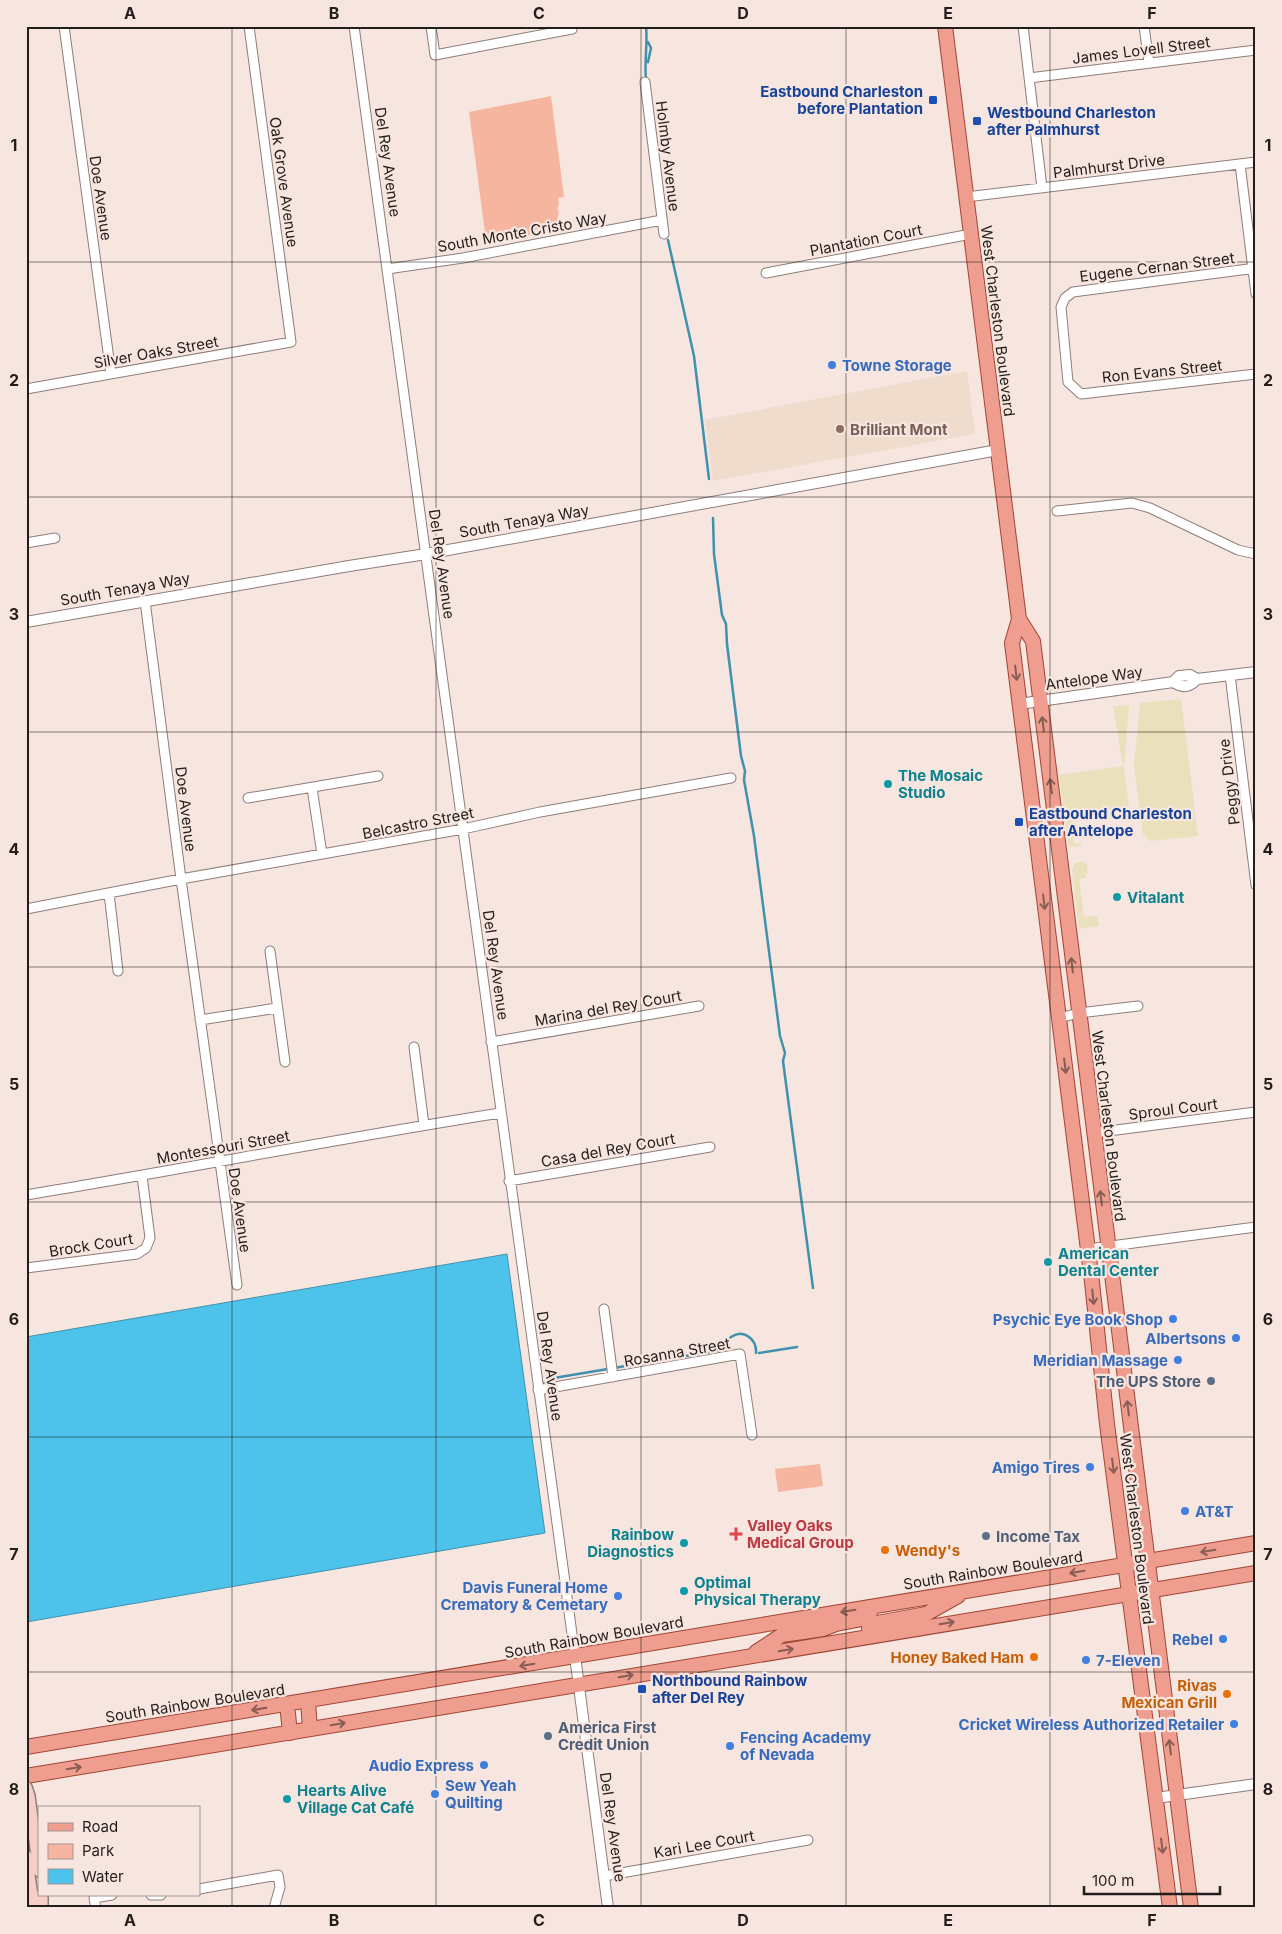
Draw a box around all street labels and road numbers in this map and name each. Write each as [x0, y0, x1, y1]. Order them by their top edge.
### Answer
street label: James Lovell Street [1071, 32, 1211, 68]
street label: Holmby Avenue [652, 100, 684, 212]
street label: Del Rey Avenue [371, 106, 405, 218]
street label: Oak Grove Avenue [265, 116, 303, 248]
street label: Palmhurst Drive [1052, 150, 1166, 182]
street label: Doe Avenue [86, 154, 116, 242]
street label: South Monte Cristo Way [436, 208, 609, 256]
street label: Plantation Court [808, 220, 924, 260]
street label: West Charleston Boulevard [977, 224, 1019, 418]
street label: Eugene Cernan Street [1078, 248, 1236, 286]
street label: Silver Oaks Street [92, 332, 220, 372]
street label: Ron Evans Street [1101, 355, 1223, 387]
street label: South Tenaya Way [458, 500, 591, 542]
street label: Del Rey Avenue [425, 508, 459, 620]
street label: South Tenaya Way [59, 568, 192, 610]
street label: Antelope Way [1044, 662, 1144, 694]
street label: Peggy Drive [1214, 738, 1244, 826]
street label: Doe Avenue [171, 765, 201, 853]
street label: Belcastro Street [361, 803, 475, 843]
street label: Del Rey Avenue [479, 909, 513, 1021]
street label: Marina del Rey Court [533, 986, 683, 1030]
street label: West Charleston Boulevard [1088, 1029, 1130, 1223]
street label: Sproul Court [1127, 1094, 1219, 1124]
street label: Montessouri Street [155, 1126, 291, 1168]
street label: Casa del Rey Court [539, 1129, 677, 1171]
street label: Doe Avenue [225, 1166, 255, 1254]
street label: Brock Court [48, 1229, 134, 1261]
street label: Del Rey Avenue [533, 1310, 567, 1422]
street label: Rosanna Street [622, 1333, 732, 1371]
street label: West Charleston Boulevard [1116, 1432, 1158, 1626]
street label: South Rainbow Boulevard [902, 1546, 1084, 1594]
street label: South Rainbow Boulevard [503, 1612, 685, 1662]
street label: South Rainbow Boulevard [104, 1679, 286, 1727]
street label: Del Rey Avenue [596, 1771, 630, 1883]
street label: Kari Lee Court [652, 1826, 756, 1862]

